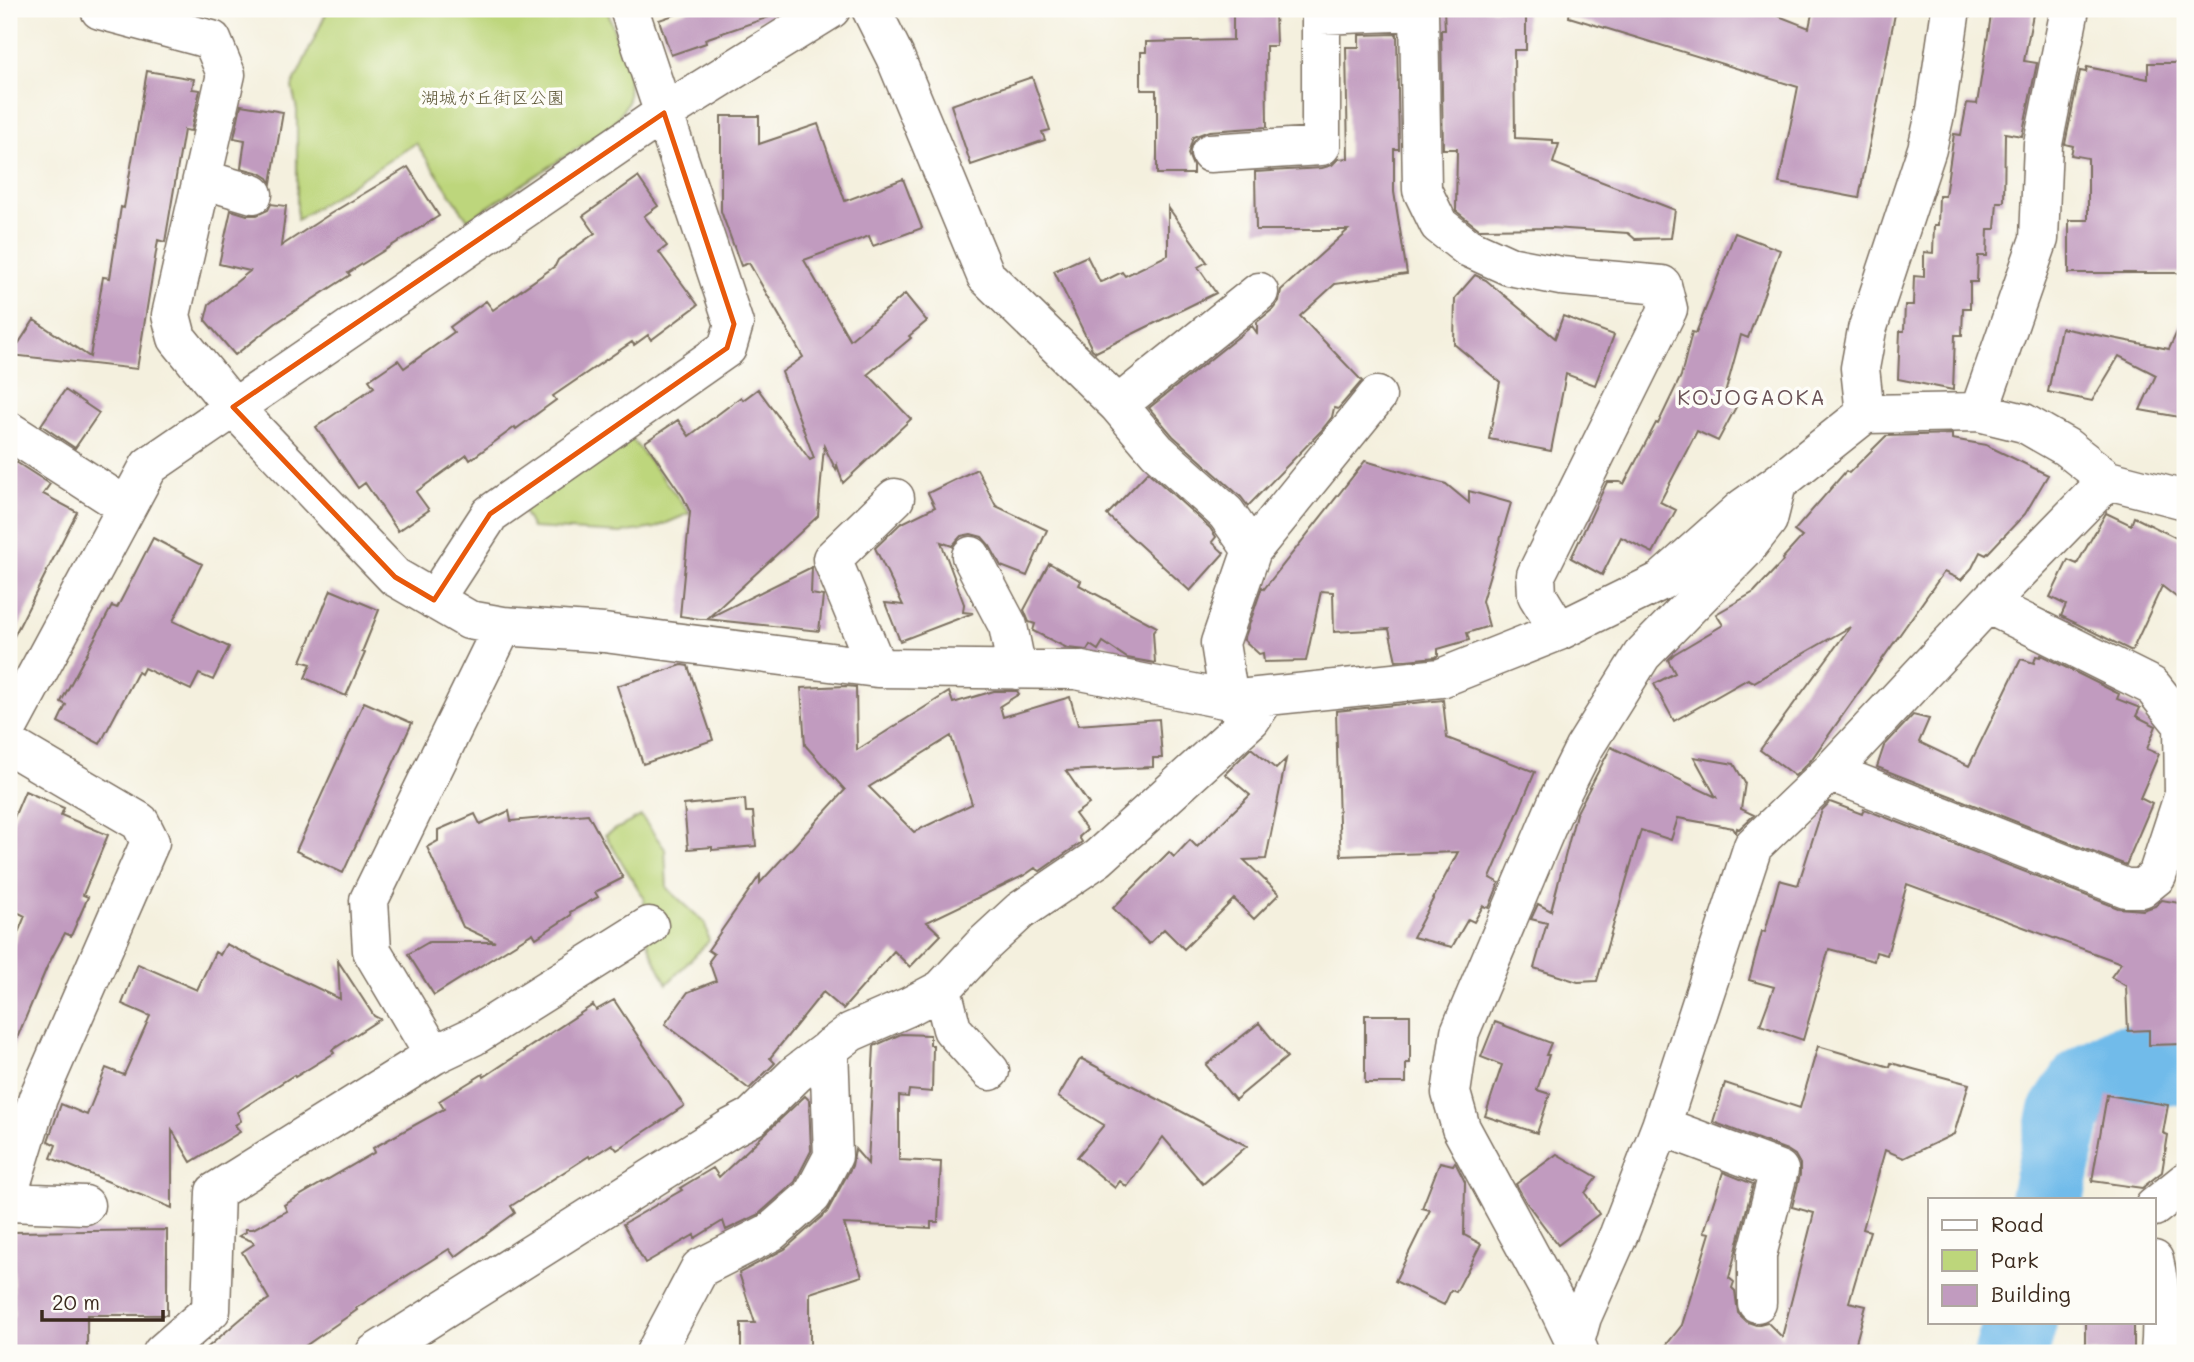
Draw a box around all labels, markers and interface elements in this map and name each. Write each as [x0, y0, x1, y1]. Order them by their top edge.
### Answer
park label: 湖城が丘街区公園 [421, 85, 565, 109]
district label: KOJOGAOKA [1677, 383, 1827, 410]
legend [1928, 1198, 2156, 1324]
text: Road [1991, 1210, 2043, 1237]
text: Park [1991, 1246, 2039, 1273]
scale bar [42, 1278, 163, 1322]
text: Building [1991, 1280, 2071, 1307]
text: 20 m [52, 1288, 100, 1315]

